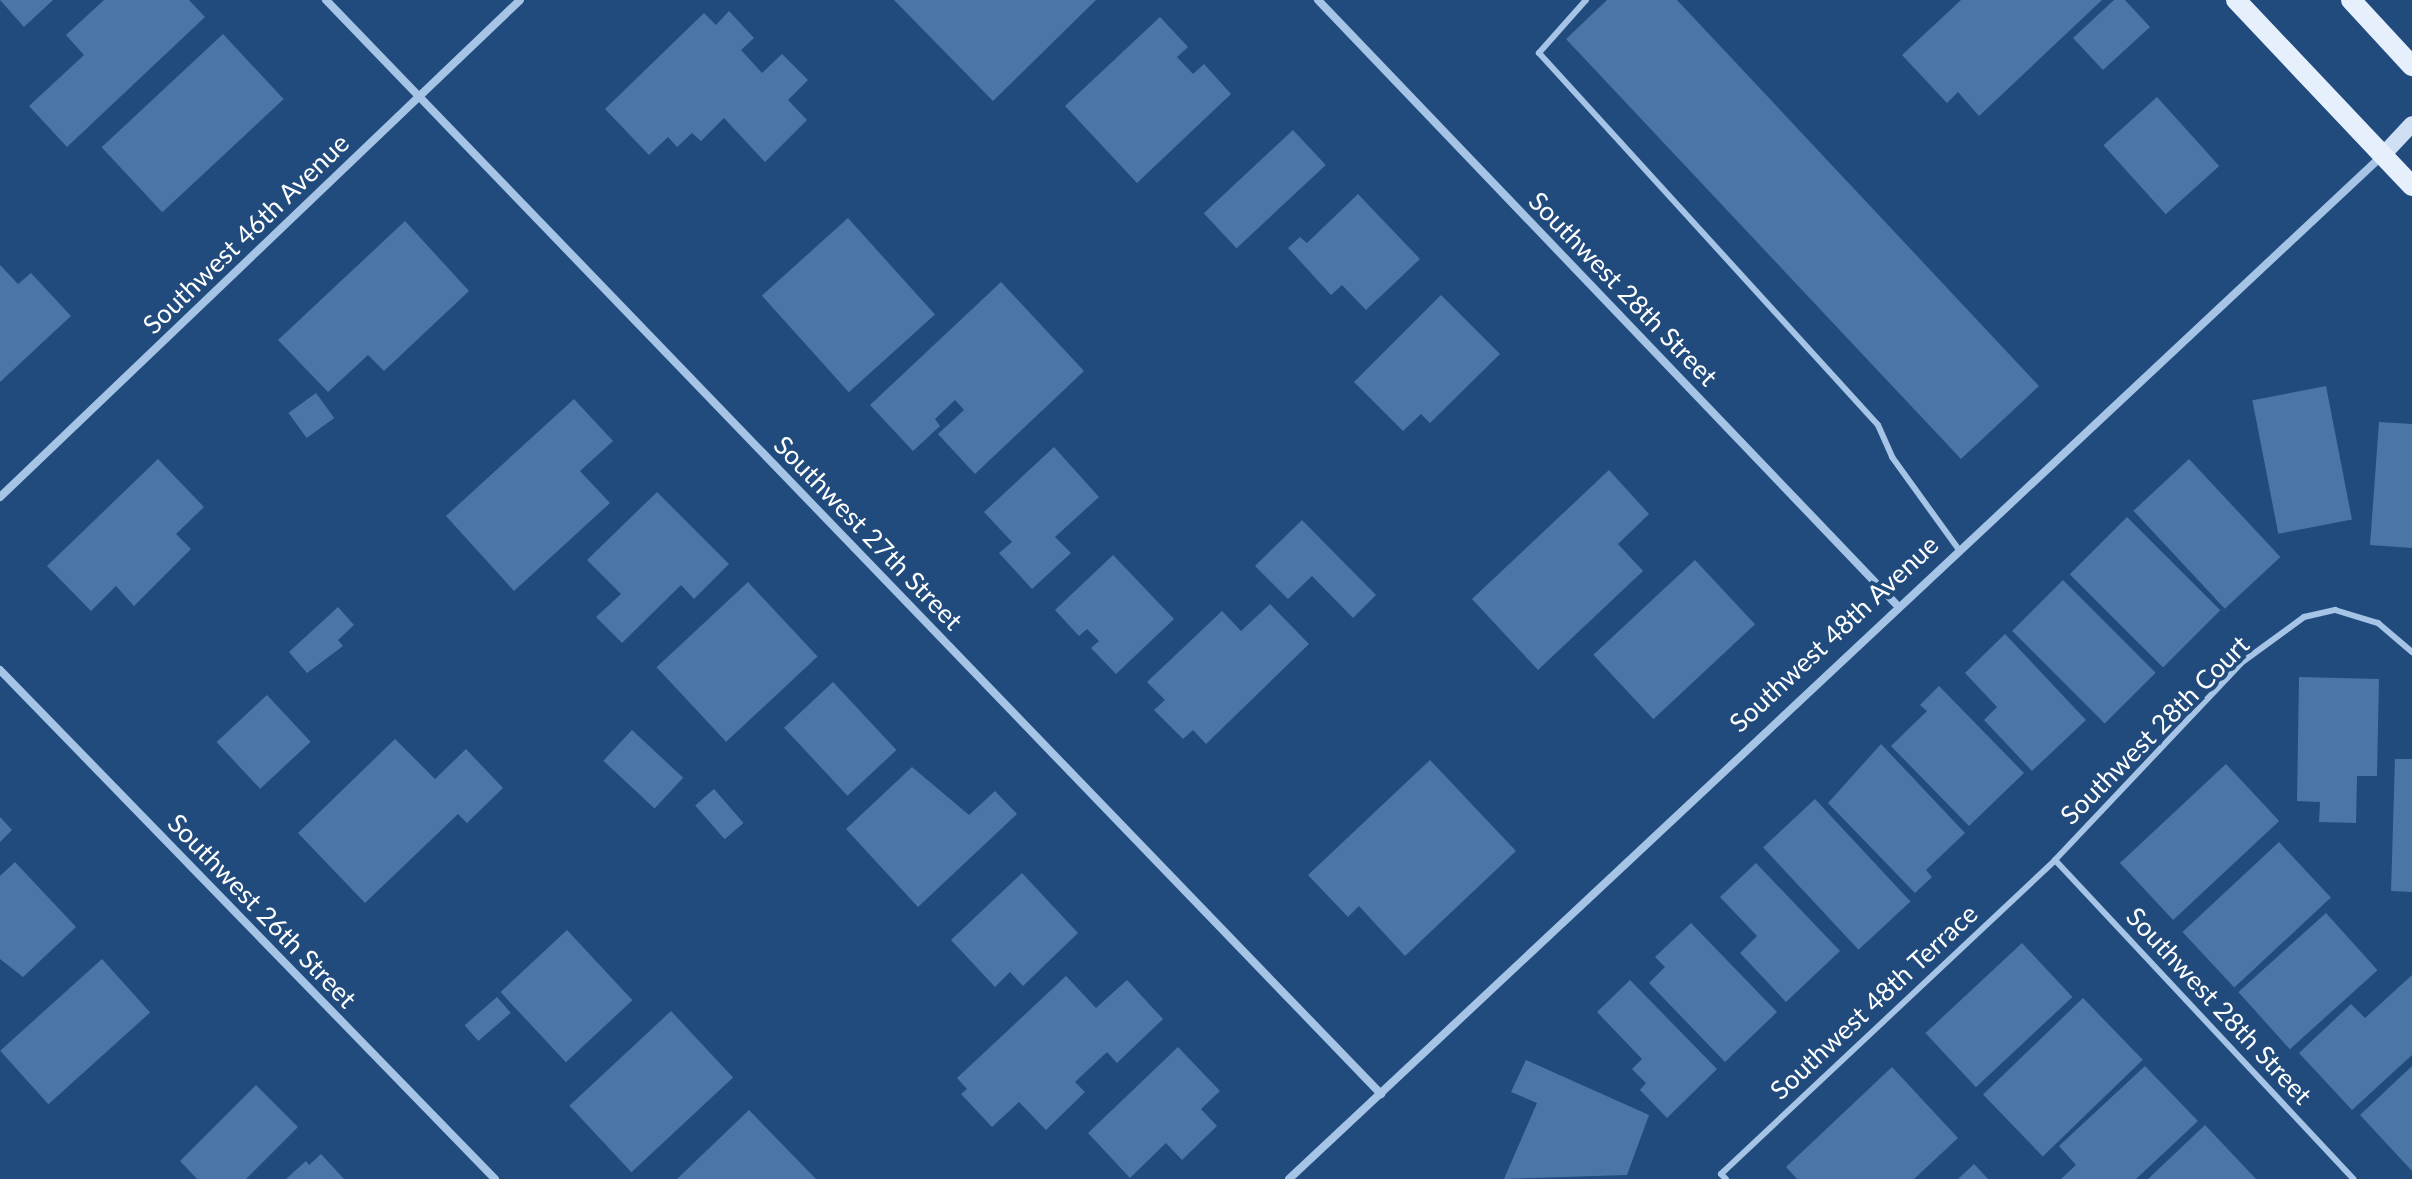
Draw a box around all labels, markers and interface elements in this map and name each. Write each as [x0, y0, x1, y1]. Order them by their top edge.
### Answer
street label: Southwest 46th Avenue [136, 127, 356, 341]
street label: Southwest 28th Street [1522, 186, 1724, 392]
street label: Southwest 27th Street [767, 430, 969, 636]
street label: Southwest 48th Avenue [1723, 529, 1945, 739]
street label: Southwest 28th Court [2054, 629, 2256, 831]
street label: Southwest 26th Street [161, 808, 363, 1014]
street label: Southwest 48th Terrace [1764, 898, 1984, 1106]
street label: Southwest 28th Street [2120, 901, 2318, 1111]

